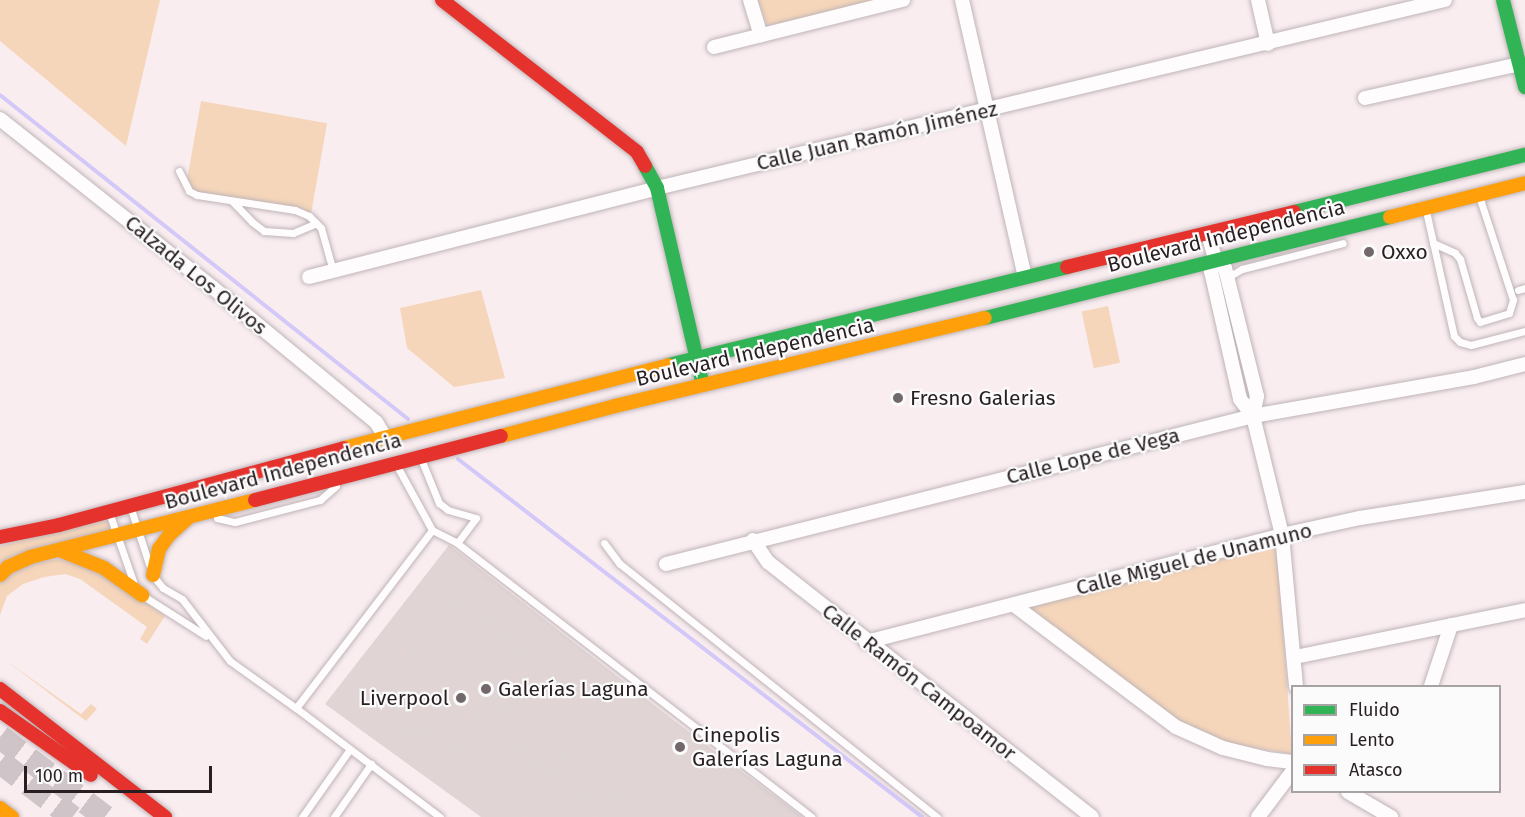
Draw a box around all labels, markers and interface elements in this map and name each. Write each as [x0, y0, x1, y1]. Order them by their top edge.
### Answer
street label: Calle Juan Ramón Jiménez [754, 96, 1000, 176]
street label: Boulevard Independencia [1105, 194, 1347, 278]
street label: Calzada Los Olivos [120, 210, 272, 340]
place label: Oxxo [1381, 239, 1428, 265]
marker: Oxxo [1362, 245, 1376, 259]
street label: Boulevard Independencia [633, 312, 877, 392]
place label: Fresno Galerias [910, 385, 1055, 411]
marker: Fresno Galerias [891, 391, 905, 405]
street label: Calle Lope de Vega [1004, 422, 1182, 490]
street label: Boulevard Independencia [162, 427, 404, 515]
street label: Calle Miguel de Unamuno [1073, 517, 1315, 601]
street label: Calle Ramón Campoamor [817, 598, 1021, 766]
place label: Galerías Laguna [498, 676, 649, 702]
marker: Galerías Laguna [479, 682, 493, 696]
place label: Liverpool [360, 685, 449, 711]
legend [1291, 685, 1501, 793]
marker: Liverpool [454, 691, 468, 705]
text: Fluido [1349, 699, 1400, 721]
place label: Cinepolis Galerías Laguna [692, 722, 843, 772]
text: Lento [1349, 729, 1395, 751]
marker: Cinepolis Galerías Laguna [673, 740, 687, 754]
scale bar [27, 754, 214, 792]
text: Atasco [1349, 759, 1402, 781]
text: 100 m [35, 765, 83, 787]

